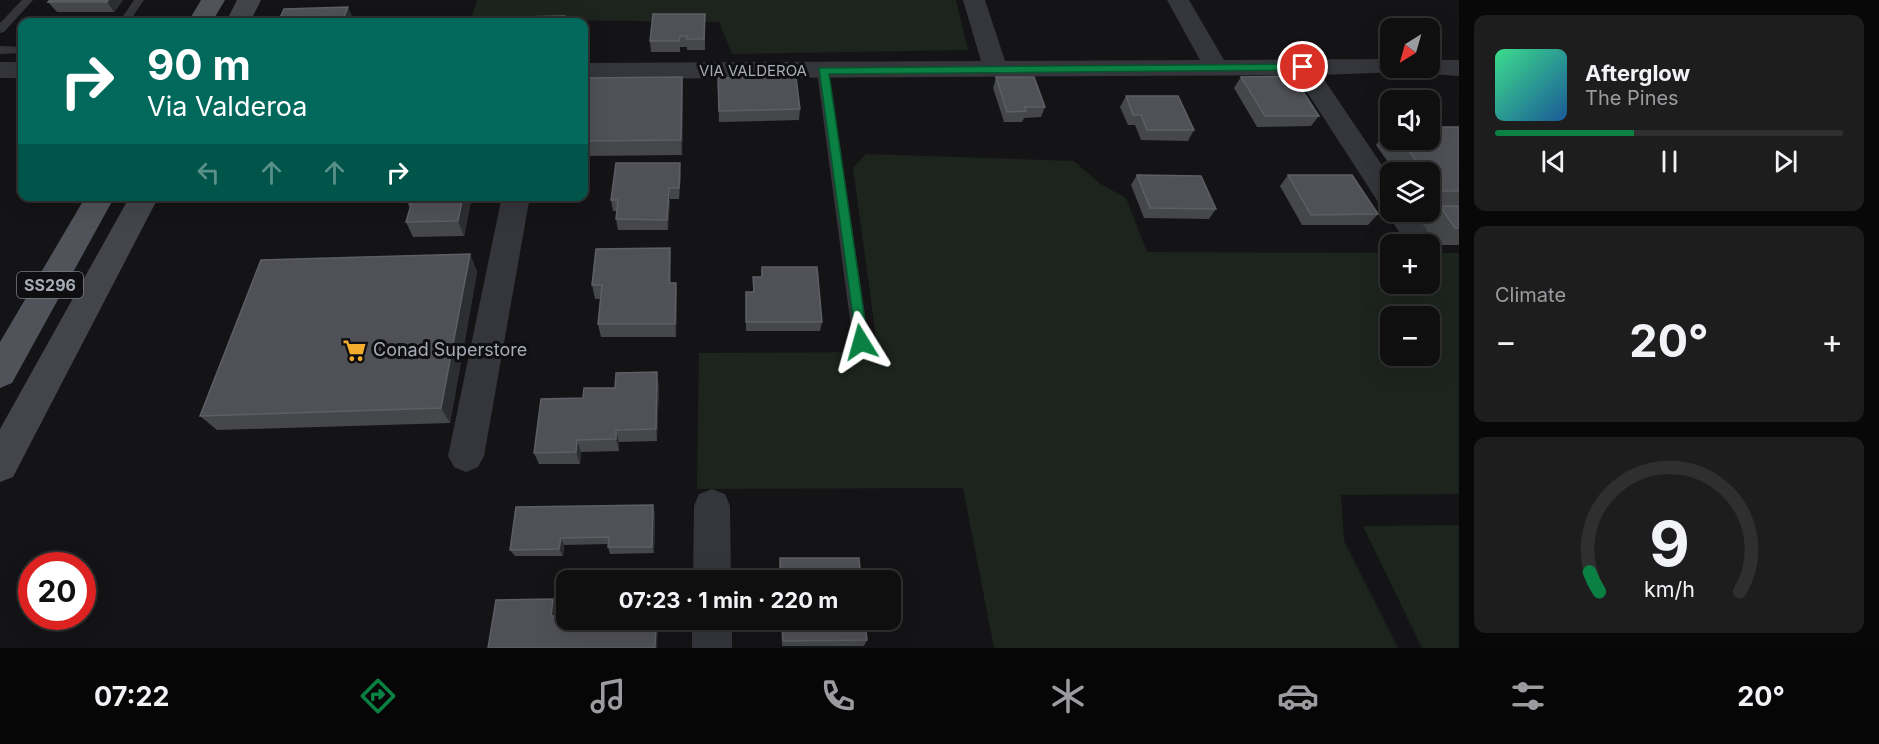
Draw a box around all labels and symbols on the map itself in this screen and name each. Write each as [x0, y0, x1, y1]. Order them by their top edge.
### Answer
north arrow [1380, 18, 1440, 78]
pin [1277, 41, 1328, 92]
street label: VIA VALDEROA [699, 61, 807, 80]
road number: SS296 [17, 272, 83, 298]
position arrow [829, 310, 893, 374]
supermarket icon: Conad Superstore [342, 337, 368, 363]
place label: Conad Superstore [373, 339, 527, 360]
speed limit sign: 20 [18, 552, 96, 630]

